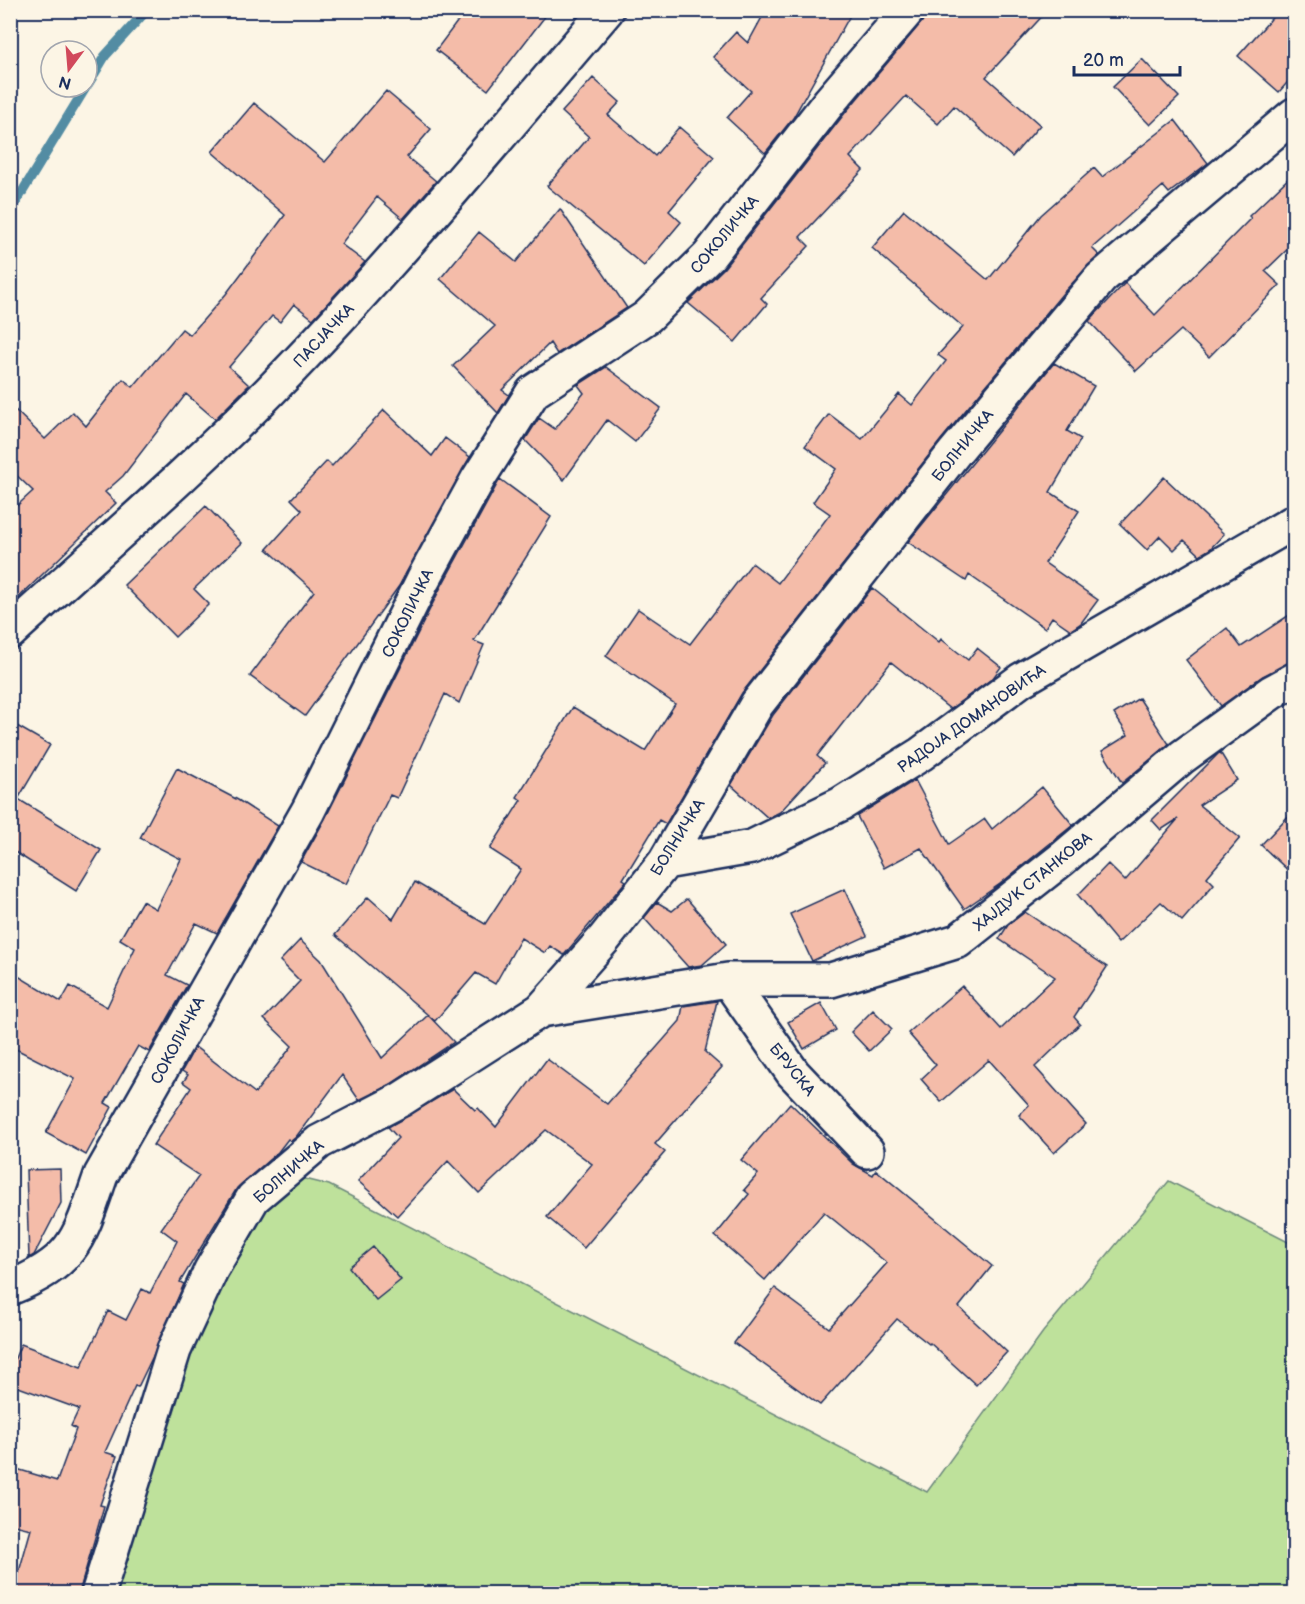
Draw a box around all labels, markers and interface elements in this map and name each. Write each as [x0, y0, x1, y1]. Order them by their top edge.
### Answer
north arrow [39, 39, 99, 99]
scale bar [1074, 39, 1180, 77]
text: 20 m [1083, 50, 1124, 71]
text: N [57, 71, 74, 93]
street label: СОКОЛИЧКА [687, 192, 764, 278]
street label: ПАСЈАЧКА [290, 300, 359, 372]
street label: БОЛНИЧКА [928, 406, 998, 486]
street label: СОКОЛИЧКА [379, 566, 438, 661]
street label: РАДОЈА ДОМАНОВИЋА [894, 661, 1050, 778]
street label: БОЛНИЧКА [647, 796, 709, 880]
street label: ХАЈДУК СТАНКОВА [970, 829, 1096, 936]
street label: СОКОЛИЧКА [147, 993, 209, 1088]
street label: БРУСКА [765, 1040, 819, 1100]
street label: БОЛНИЧКА [250, 1136, 328, 1208]

